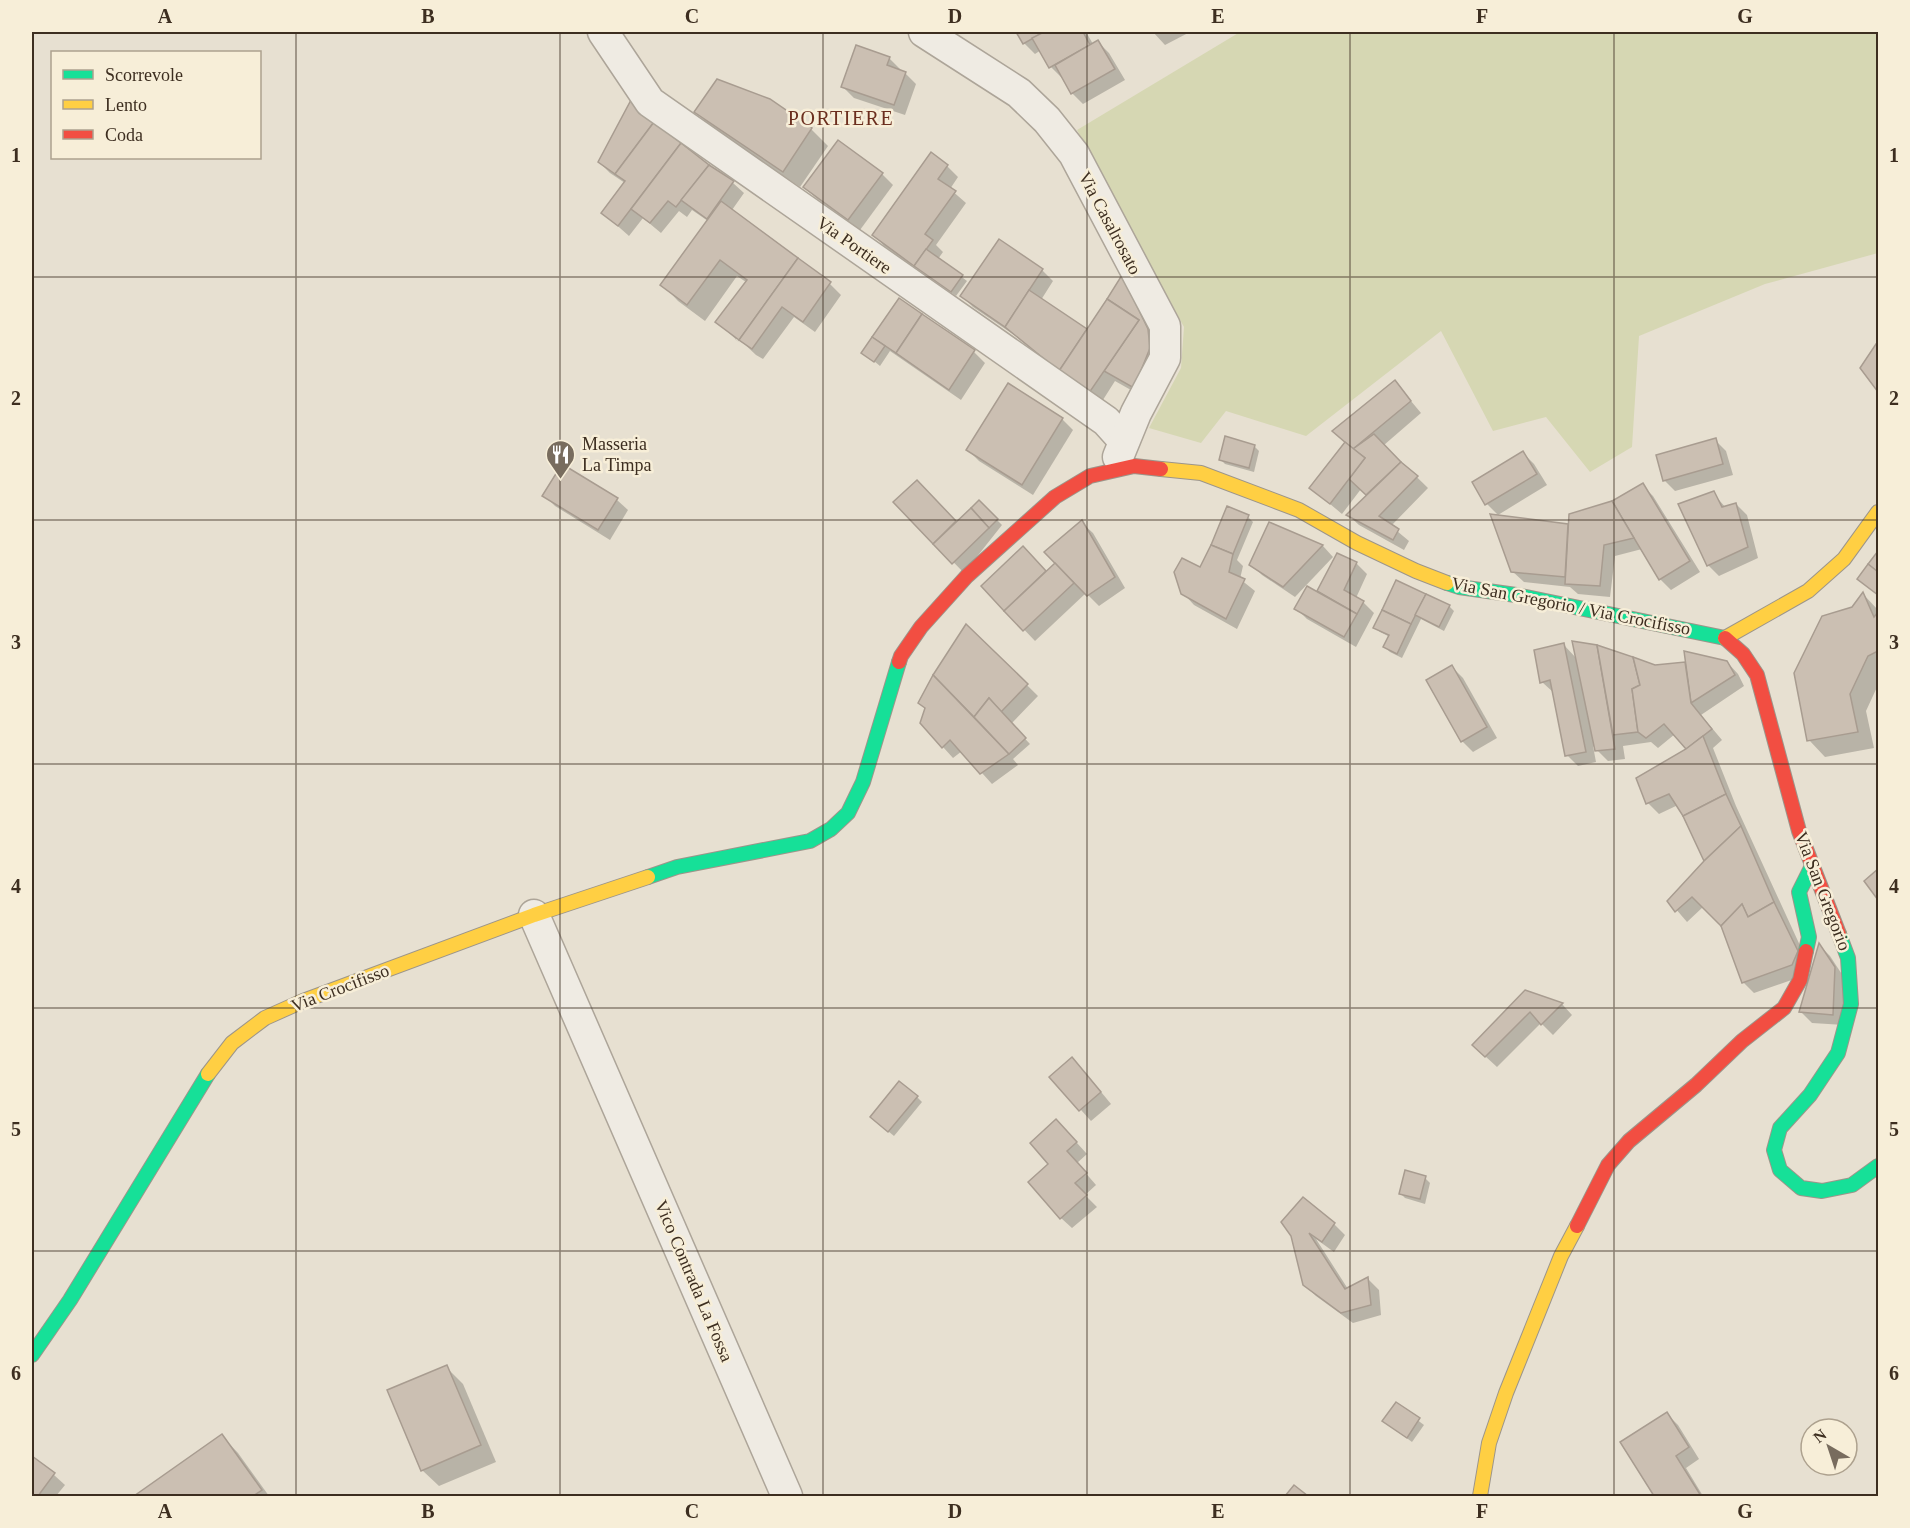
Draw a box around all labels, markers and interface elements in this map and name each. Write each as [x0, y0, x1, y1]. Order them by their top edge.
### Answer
text: A [158, 5, 173, 27]
text: B [421, 5, 435, 27]
text: C [685, 5, 699, 27]
text: D [948, 5, 962, 27]
text: E [1211, 5, 1225, 27]
text: F [1476, 5, 1488, 27]
text: G [1737, 5, 1753, 27]
legend [51, 51, 261, 159]
text: Scorrevole [105, 65, 183, 85]
text: Lento [105, 95, 147, 115]
district label: PORTIERE [788, 107, 894, 129]
text: Coda [105, 125, 143, 145]
text: 1 [11, 144, 21, 166]
text: 1 [1889, 144, 1899, 166]
street label: Via Casalrosato [1075, 168, 1145, 278]
street label: Via Portiere [813, 212, 895, 278]
text: 2 [11, 387, 21, 409]
text: 2 [1889, 387, 1899, 409]
place label: Masseria La Timpa [582, 434, 652, 475]
restaurant icon: Masseria La Timpa [545, 438, 577, 480]
street label: Via San Gregorio / Via Crocifisso [1450, 573, 1692, 639]
text: 3 [11, 631, 21, 653]
text: 3 [1889, 631, 1899, 653]
street label: Via San Gregorio [1791, 829, 1855, 953]
text: 4 [11, 875, 21, 897]
text: 4 [1889, 875, 1899, 897]
street label: Via Crocifisso [288, 960, 392, 1016]
text: 5 [11, 1118, 21, 1140]
text: 5 [1889, 1118, 1899, 1140]
street label: Vico Contrada La Fossa [651, 1197, 737, 1365]
text: 6 [11, 1362, 21, 1384]
text: 6 [1889, 1362, 1899, 1384]
north arrow [1799, 1417, 1859, 1477]
text: N [1810, 1425, 1830, 1446]
text: A [158, 1500, 173, 1522]
text: B [421, 1500, 435, 1522]
text: C [685, 1500, 699, 1522]
text: D [948, 1500, 962, 1522]
text: E [1211, 1500, 1225, 1522]
text: F [1476, 1500, 1488, 1522]
text: G [1737, 1500, 1753, 1522]

